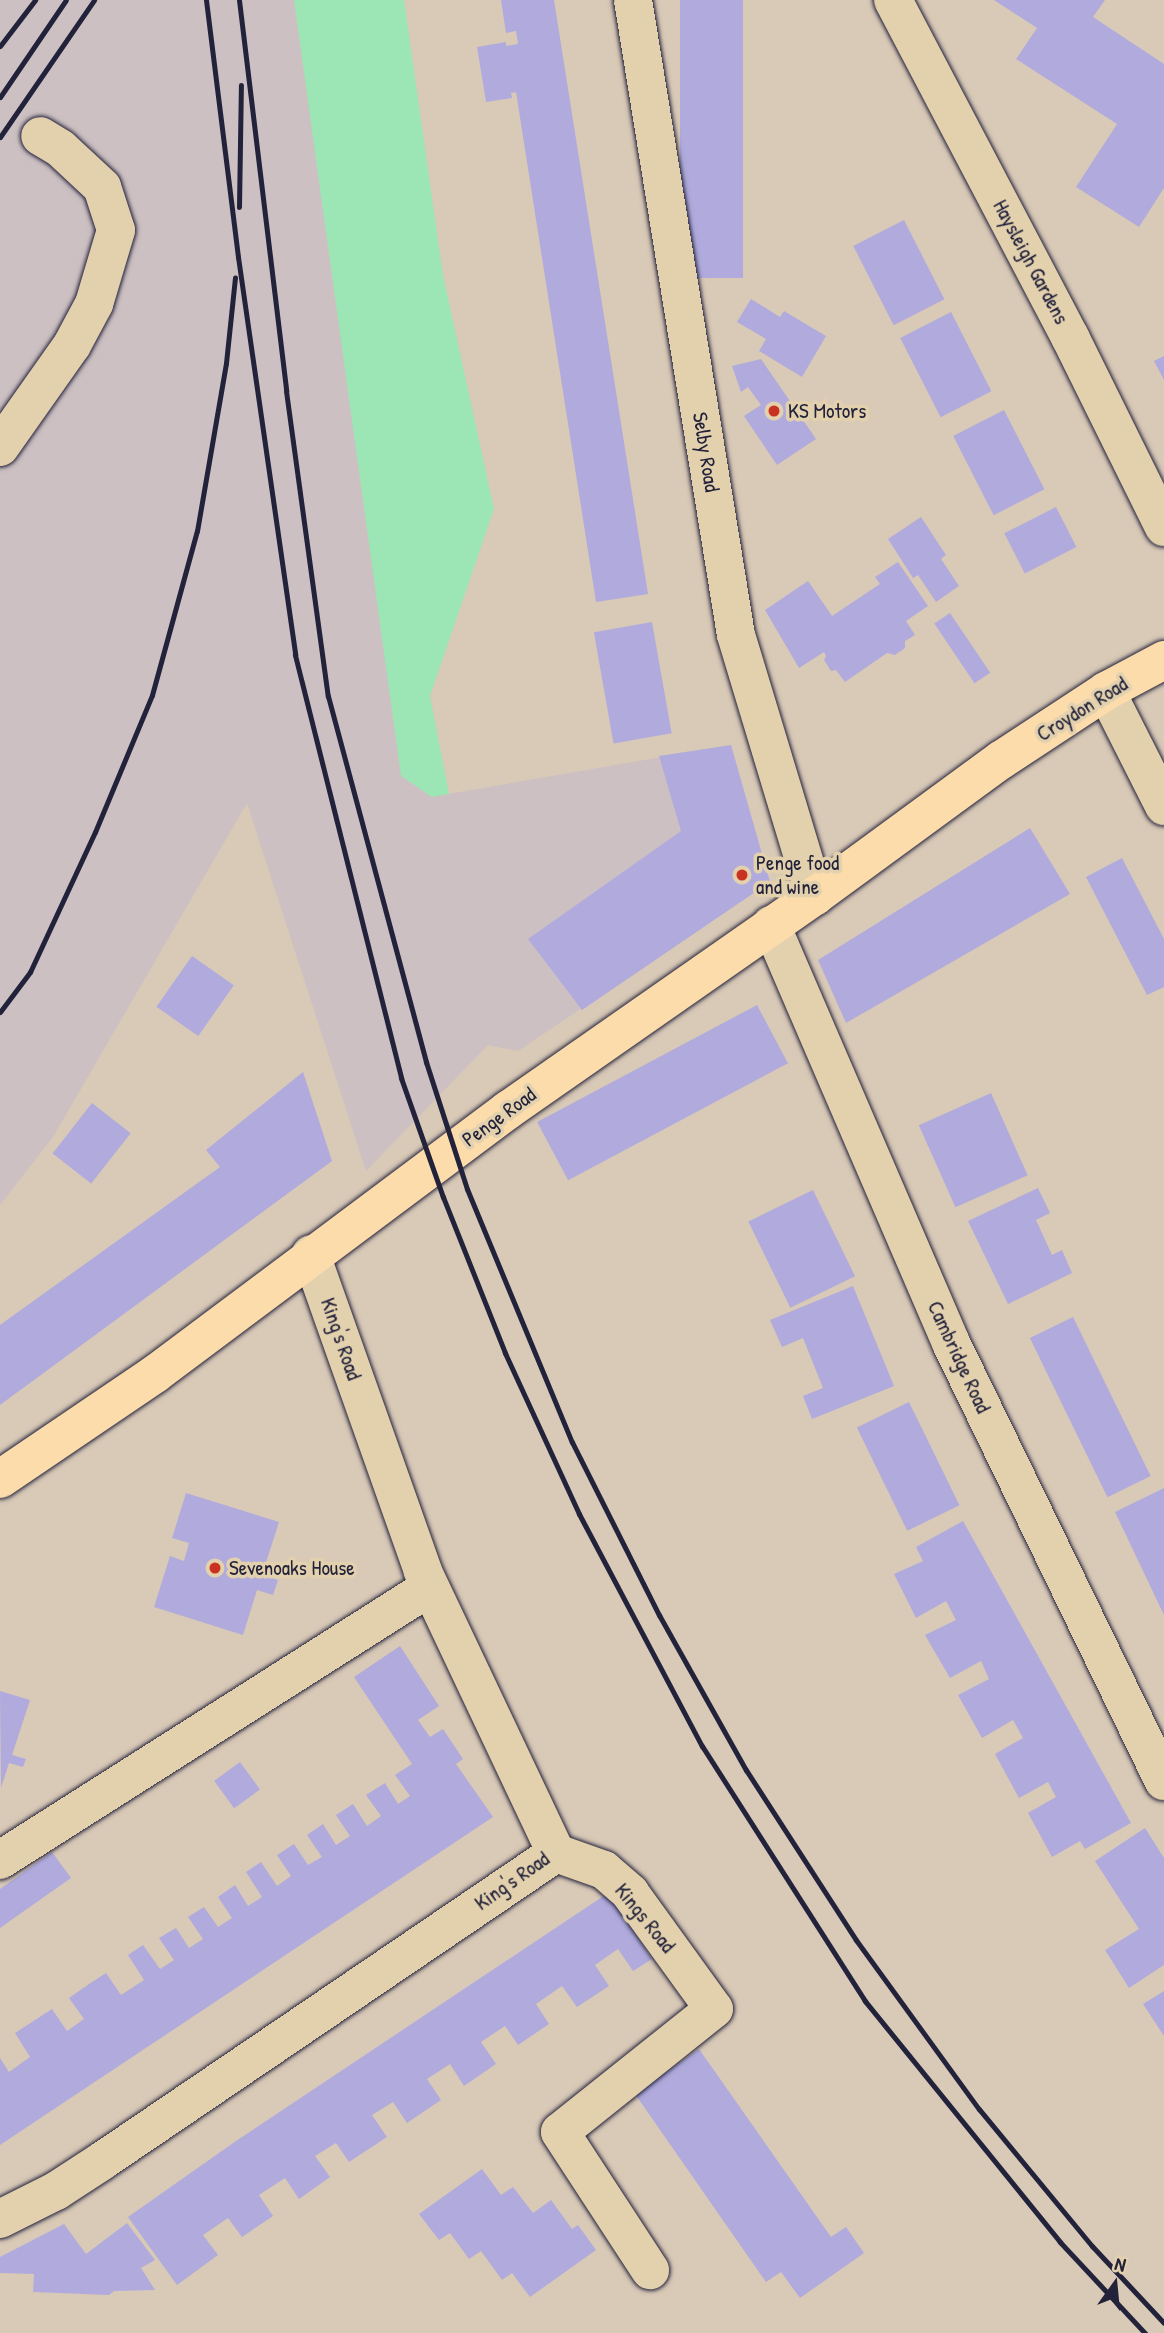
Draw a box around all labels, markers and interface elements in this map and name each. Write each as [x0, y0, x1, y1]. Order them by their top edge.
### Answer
street label: Haysleigh Gardens [988, 196, 1074, 328]
place label: KS Motors [788, 398, 866, 424]
marker: KS Motors [766, 403, 782, 419]
street label: Selby Road [687, 410, 725, 494]
street label: Croydon Road [1032, 671, 1132, 747]
place label: Penge food and wine [756, 850, 839, 900]
marker: Penge food and wine [734, 867, 750, 883]
street label: Penge Road [457, 1082, 541, 1152]
street label: King's Road [315, 1295, 367, 1383]
street label: Cambridge Road [922, 1297, 996, 1417]
place label: Sevenoaks House [229, 1555, 355, 1581]
marker: Sevenoaks House [207, 1560, 223, 1576]
street label: King's Road [470, 1846, 554, 1916]
street label: Kings Road [609, 1878, 681, 1958]
north arrow [1080, 2249, 1150, 2319]
text: N [1112, 2250, 1129, 2278]

